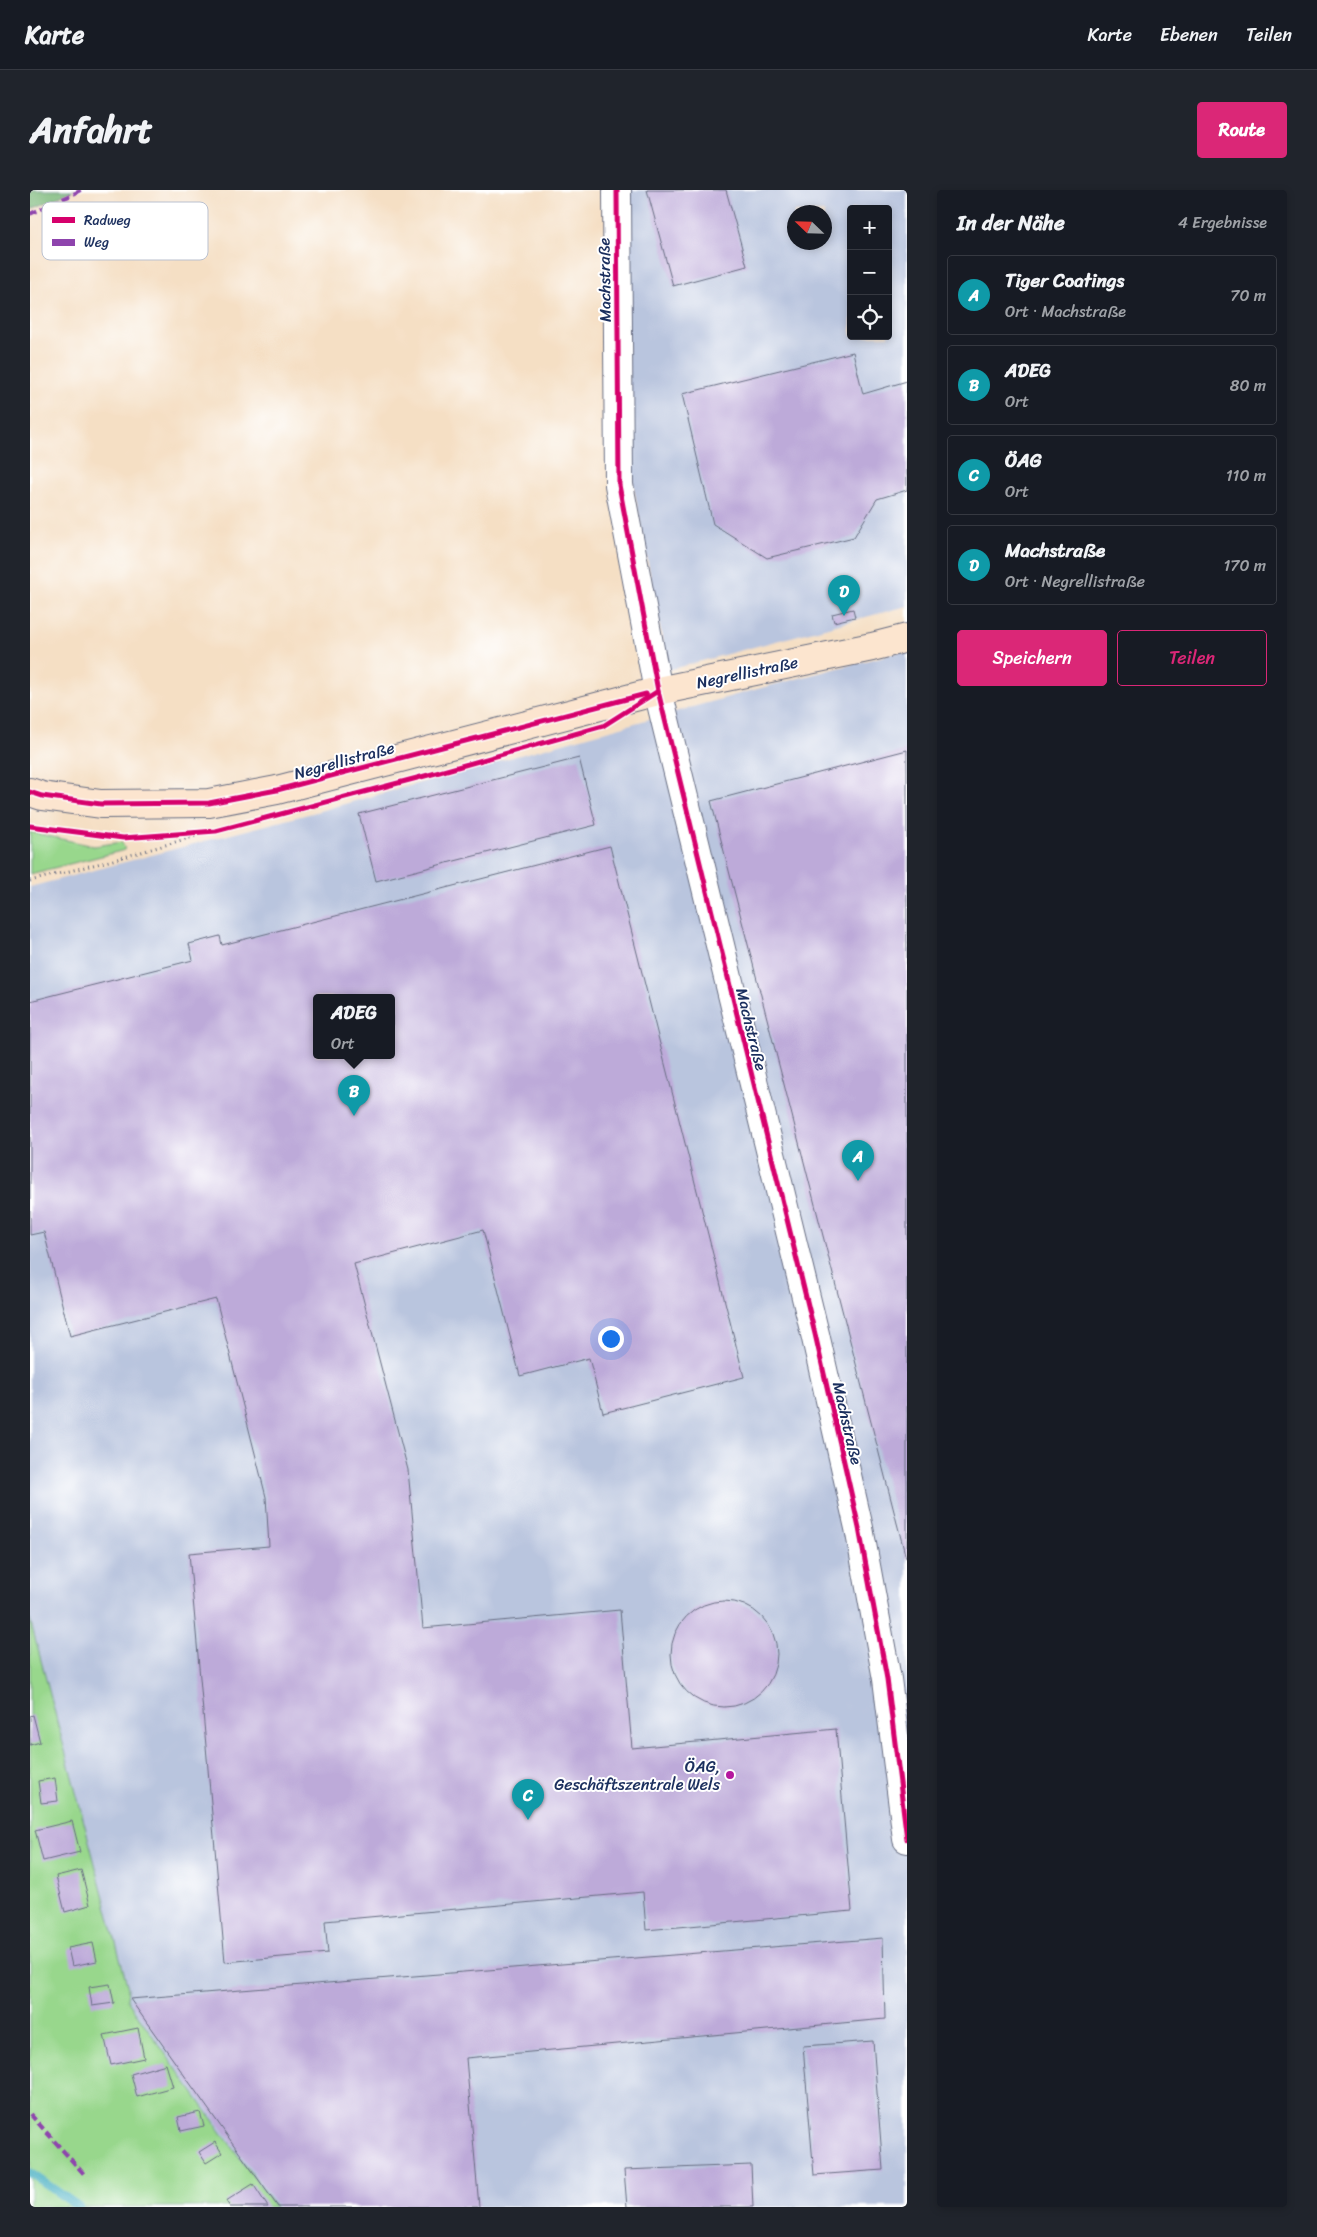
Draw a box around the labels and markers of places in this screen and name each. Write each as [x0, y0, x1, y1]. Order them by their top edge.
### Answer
pin: D [828, 575, 860, 616]
pin: B [338, 1075, 370, 1116]
pin: A [842, 1140, 874, 1181]
place label: ÖAG, Geschäftszentrale Wels [554, 1752, 721, 1799]
marker: ÖAG, Geschäftszentrale Wels [724, 1769, 736, 1781]
pin: C [512, 1779, 544, 1820]

